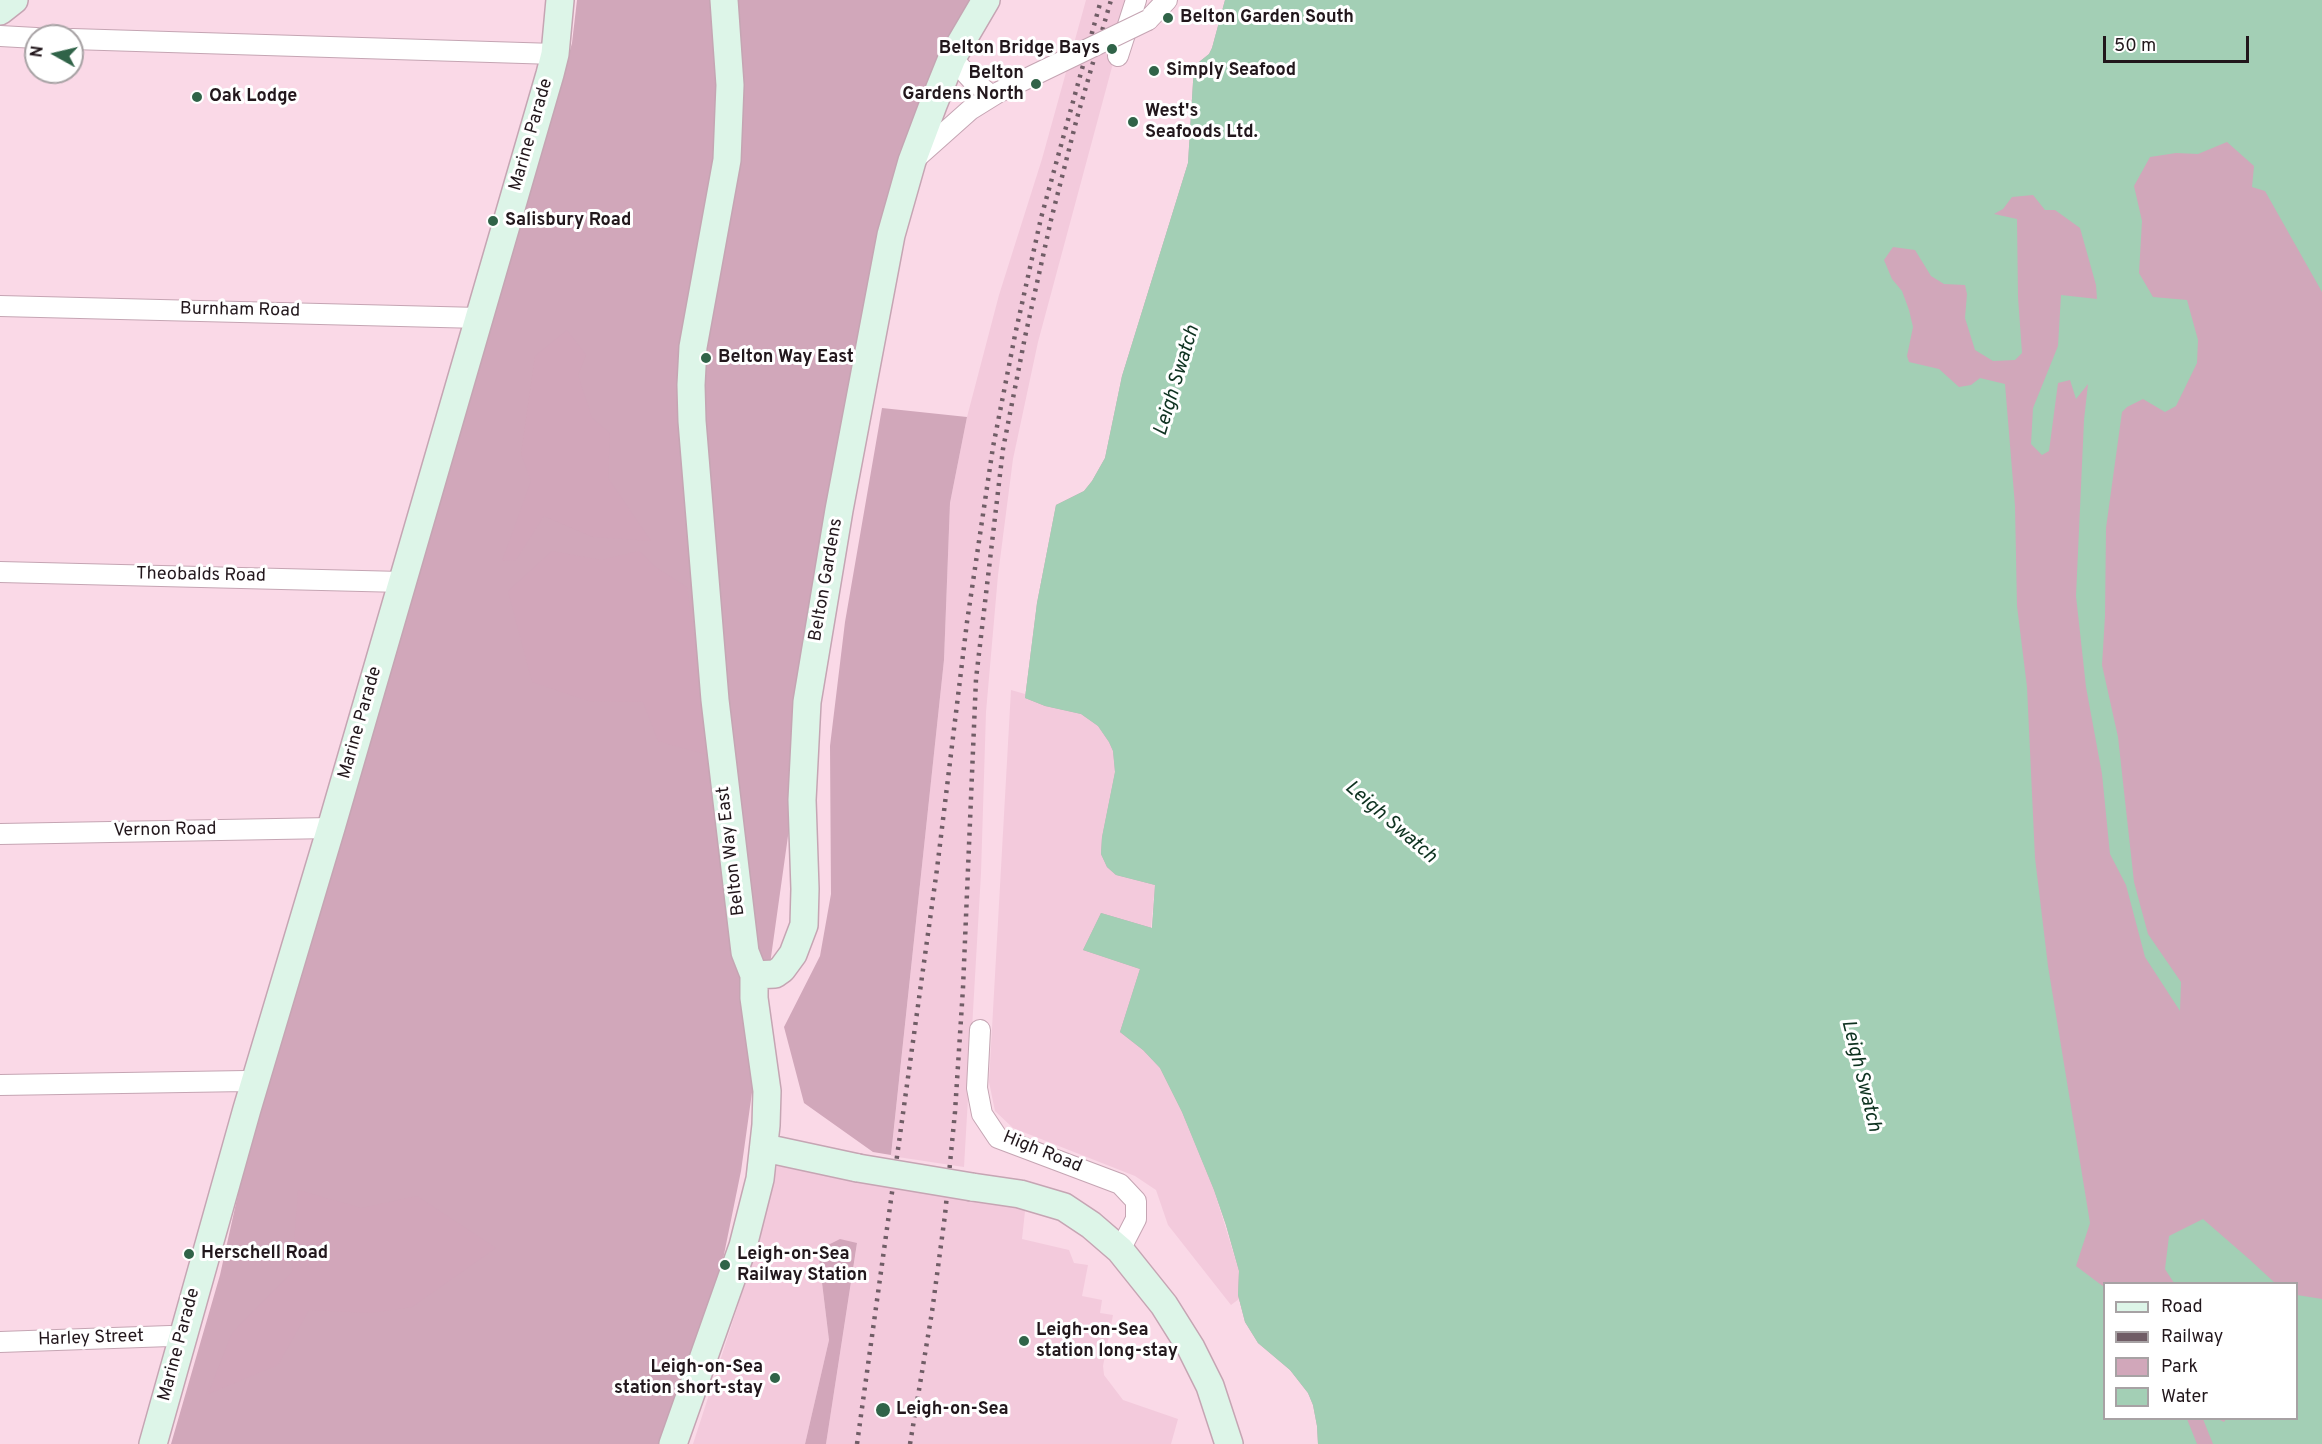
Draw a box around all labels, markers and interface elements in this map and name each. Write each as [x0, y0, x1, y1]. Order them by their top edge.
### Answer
place label: Belton Garden South [1180, 7, 1354, 29]
marker: Belton Garden South [1161, 11, 1175, 25]
north arrow [24, 24, 84, 84]
scale bar [2106, 24, 2252, 62]
text: 50 m [2114, 35, 2156, 58]
place label: Belton Bridge Bays [939, 38, 1100, 60]
marker: Belton Bridge Bays [1105, 42, 1119, 56]
text: N [27, 45, 49, 59]
place label: Simply Seafood [1166, 60, 1296, 82]
place label: Belton Gardens North [902, 63, 1024, 106]
marker: Simply Seafood [1147, 64, 1161, 78]
street label: Marine Parade [506, 76, 558, 194]
marker: Belton Gardens North [1029, 77, 1043, 91]
place label: Oak Lodge [209, 86, 297, 108]
marker: Oak Lodge [190, 90, 204, 104]
place label: West's Seafoods Ltd. [1145, 101, 1258, 144]
marker: West's Seafoods Ltd. [1126, 115, 1140, 129]
place label: Salisbury Road [505, 210, 631, 232]
marker: Salisbury Road [486, 214, 500, 228]
street label: Burnham Road [180, 299, 300, 323]
water label: Leigh Swatch [1150, 323, 1206, 439]
place label: Belton Way East [718, 347, 854, 369]
marker: Belton Way East [699, 351, 713, 365]
street label: Belton Gardens [806, 517, 848, 643]
street label: Theobalds Road [136, 564, 266, 588]
street label: Marine Parade [335, 664, 387, 782]
water label: Leigh Swatch [1339, 776, 1441, 870]
street label: Belton Way East [713, 785, 751, 917]
street label: Vernon Road [113, 819, 217, 843]
water label: Leigh Swatch [1835, 1018, 1885, 1134]
street label: High Road [999, 1127, 1085, 1179]
place label: Herschell Road [201, 1243, 328, 1265]
place label: Leigh-on-Sea Railway Station [737, 1244, 867, 1286]
marker: Herschell Road [182, 1247, 196, 1261]
marker: Leigh-on-Sea Railway Station [718, 1258, 732, 1272]
legend [2103, 1282, 2298, 1420]
street label: Marine Parade [155, 1286, 205, 1404]
text: Road [2161, 1296, 2203, 1319]
place label: Leigh-on-Sea station long-stay [1036, 1320, 1178, 1362]
street label: Harley Street [38, 1326, 144, 1352]
text: Railway [2161, 1326, 2223, 1349]
marker: Leigh-on-Sea station long-stay [1017, 1334, 1031, 1348]
text: Park [2161, 1356, 2198, 1379]
place label: Leigh-on-Sea station short-stay [614, 1357, 763, 1400]
marker: Leigh-on-Sea station short-stay [768, 1371, 782, 1385]
text: Water [2161, 1386, 2208, 1409]
place label: Leigh-on-Sea [896, 1399, 1009, 1421]
marker: Leigh-on-Sea [874, 1401, 892, 1419]

